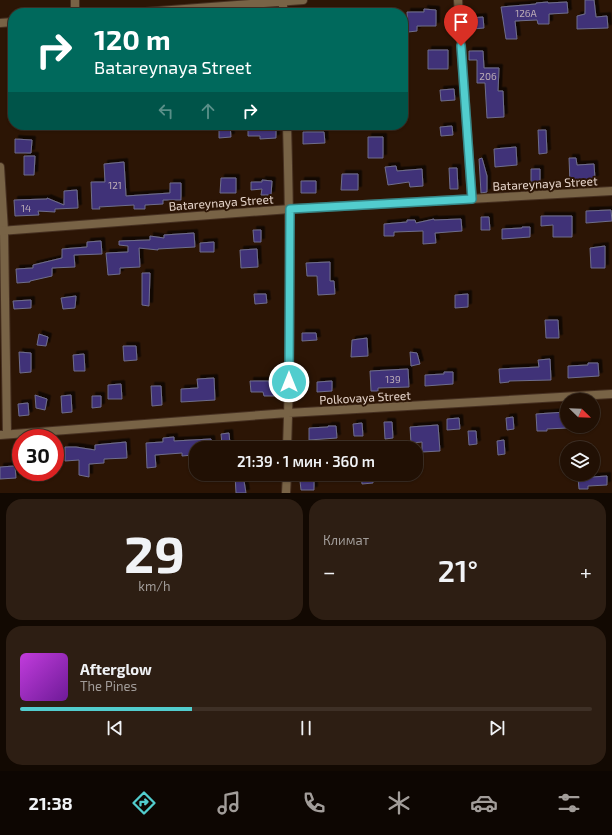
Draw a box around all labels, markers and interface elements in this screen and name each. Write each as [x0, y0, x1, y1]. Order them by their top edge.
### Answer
pin [444, 5, 478, 46]
house number: 126А [515, 7, 538, 19]
icon: arrive [450, 11, 472, 33]
text: 120 m [94, 22, 171, 56]
icon: right [28, 24, 80, 76]
text: Batareynaya Street [94, 56, 252, 78]
house number: 206 [479, 70, 497, 82]
icon: left [155, 100, 177, 122]
icon: ahead [197, 100, 219, 122]
icon: right [239, 100, 261, 122]
street label: Batareynaya Street [492, 173, 598, 193]
house number: 121 [108, 179, 122, 191]
street label: Batareynaya Street [168, 191, 274, 213]
house number: 14 [21, 202, 31, 214]
position arrow [268, 361, 310, 403]
house number: 139 [385, 373, 401, 385]
street label: Polkovaya Street [319, 388, 412, 406]
north arrow [560, 393, 600, 433]
map controls [560, 393, 600, 481]
speed limit sign: 30 [12, 429, 64, 481]
button: layers [560, 441, 600, 481]
text: 21:39 · 1 мин · 360 m [237, 452, 375, 470]
text: 29 [124, 521, 185, 583]
text: Климат [323, 532, 369, 548]
text: 21° [438, 552, 478, 588]
text: − [323, 558, 336, 584]
text: + [580, 558, 592, 584]
text: km/h [138, 578, 171, 594]
text: Afterglow [80, 660, 152, 678]
text: The Pines [80, 678, 137, 694]
icon: previous [104, 717, 126, 739]
icon: pause [295, 717, 317, 739]
icon: next [486, 717, 508, 739]
icon: directions [130, 789, 158, 817]
icon: music [215, 789, 243, 817]
icon: phone [300, 789, 328, 817]
icon: climate [385, 789, 413, 817]
icon: car [470, 789, 498, 817]
icon: filters [555, 789, 583, 817]
text: 21:38 [29, 792, 73, 814]

